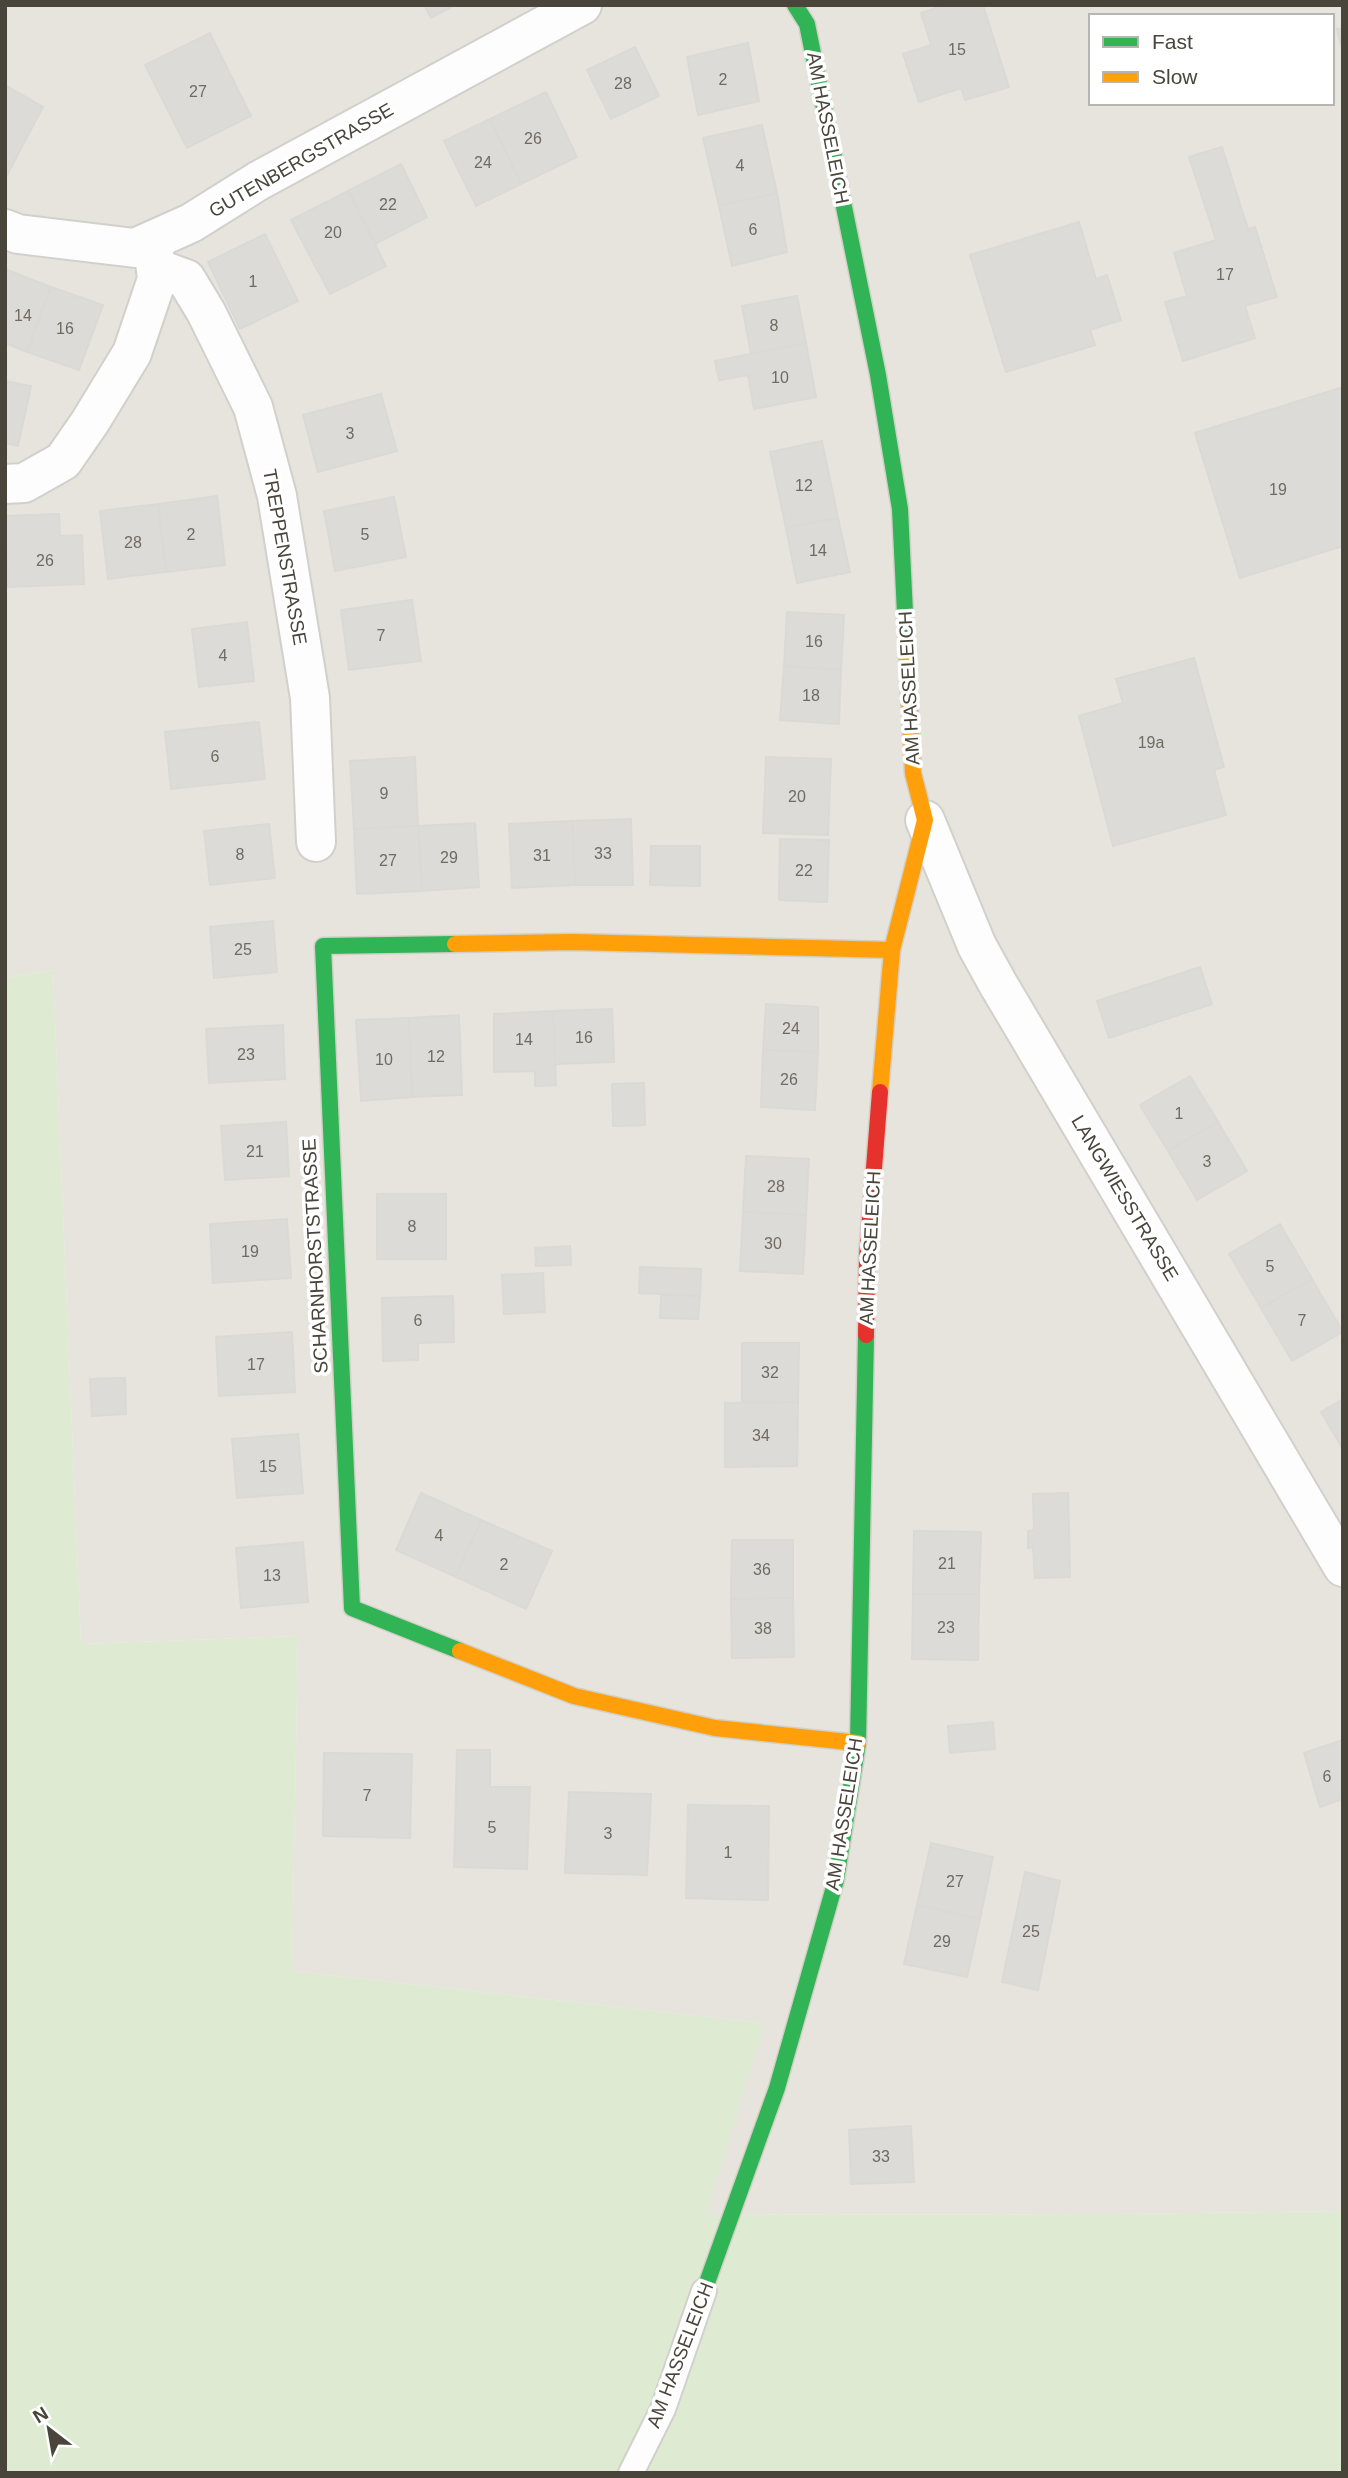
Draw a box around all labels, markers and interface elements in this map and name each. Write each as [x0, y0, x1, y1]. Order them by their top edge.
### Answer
legend [1089, 14, 1334, 105]
text: Fast [1152, 30, 1193, 53]
house number: 15 [948, 41, 966, 58]
street label: AM HASSELEICH [803, 50, 853, 206]
text: Slow [1152, 65, 1198, 88]
house number: 2 [719, 71, 728, 88]
house number: 28 [614, 75, 632, 92]
house number: 27 [189, 83, 207, 100]
street label: GUTENBERGSTRASSE [205, 99, 397, 221]
house number: 26 [524, 130, 542, 147]
house number: 24 [474, 154, 492, 171]
house number: 4 [736, 157, 745, 174]
house number: 22 [379, 196, 397, 213]
house number: 6 [749, 221, 758, 238]
house number: 20 [324, 224, 342, 241]
house number: 17 [1216, 266, 1234, 283]
house number: 1 [249, 273, 258, 290]
house number: 14 [14, 307, 32, 324]
house number: 8 [770, 317, 779, 334]
house number: 16 [56, 320, 74, 337]
house number: 10 [771, 369, 789, 386]
house number: 3 [346, 425, 355, 442]
street label: TREPPENSTRASSE [259, 467, 311, 647]
house number: 12 [795, 477, 813, 494]
house number: 19 [1269, 481, 1287, 498]
house number: 2 [187, 526, 196, 543]
house number: 5 [361, 526, 370, 543]
house number: 28 [124, 534, 142, 551]
house number: 14 [809, 542, 827, 559]
house number: 26 [36, 552, 54, 569]
street label: AM HASSELEICH [894, 610, 924, 766]
house number: 7 [377, 627, 386, 644]
house number: 16 [805, 633, 823, 650]
house number: 4 [219, 647, 228, 664]
house number: 18 [802, 687, 820, 704]
house number: 19a [1138, 734, 1164, 751]
house number: 6 [211, 748, 220, 765]
house number: 9 [380, 785, 389, 802]
house number: 20 [788, 788, 806, 805]
house number: 33 [594, 845, 612, 862]
house number: 8 [236, 846, 245, 863]
house number: 31 [533, 847, 551, 864]
house number: 29 [440, 849, 458, 866]
house number: 27 [379, 852, 397, 869]
house number: 22 [795, 862, 813, 879]
house number: 25 [234, 941, 252, 958]
house number: 24 [782, 1020, 800, 1037]
house number: 16 [575, 1029, 593, 1046]
house number: 14 [515, 1031, 533, 1048]
house number: 23 [237, 1046, 255, 1063]
house number: 12 [427, 1048, 445, 1065]
house number: 10 [375, 1051, 393, 1068]
house number: 26 [780, 1071, 798, 1088]
house number: 1 [1175, 1105, 1184, 1122]
street label: LANGWIESSTRASSE [1067, 1112, 1183, 1284]
street label: SCHARNHORSTSTRASSE [298, 1138, 332, 1374]
house number: 21 [246, 1143, 264, 1160]
house number: 3 [1203, 1153, 1212, 1170]
street label: AM HASSELEICH [855, 1170, 885, 1326]
house number: 28 [767, 1178, 785, 1195]
house number: 8 [408, 1218, 417, 1235]
house number: 30 [764, 1235, 782, 1252]
house number: 19 [241, 1243, 259, 1260]
house number: 5 [1266, 1258, 1275, 1275]
house number: 6 [414, 1312, 423, 1329]
house number: 7 [1298, 1312, 1307, 1329]
house number: 17 [247, 1356, 265, 1373]
house number: 32 [761, 1364, 779, 1381]
house number: 34 [752, 1427, 770, 1444]
house number: 15 [259, 1458, 277, 1475]
house number: 4 [435, 1527, 444, 1544]
house number: 21 [938, 1555, 956, 1572]
house number: 2 [500, 1556, 509, 1573]
house number: 36 [753, 1561, 771, 1578]
house number: 13 [263, 1567, 281, 1584]
house number: 23 [937, 1619, 955, 1636]
house number: 38 [754, 1620, 772, 1637]
street label: AM HASSELEICH [822, 1736, 866, 1892]
house number: 6 [1323, 1768, 1332, 1785]
house number: 7 [363, 1787, 372, 1804]
house number: 5 [488, 1819, 497, 1836]
house number: 3 [604, 1825, 613, 1842]
house number: 1 [724, 1844, 733, 1861]
house number: 27 [946, 1873, 964, 1890]
house number: 25 [1022, 1923, 1040, 1940]
house number: 29 [933, 1933, 951, 1950]
house number: 33 [872, 2148, 890, 2165]
street label: AM HASSELEICH [643, 2279, 717, 2431]
north arrow [14, 2394, 84, 2464]
text: N [29, 2402, 52, 2427]

